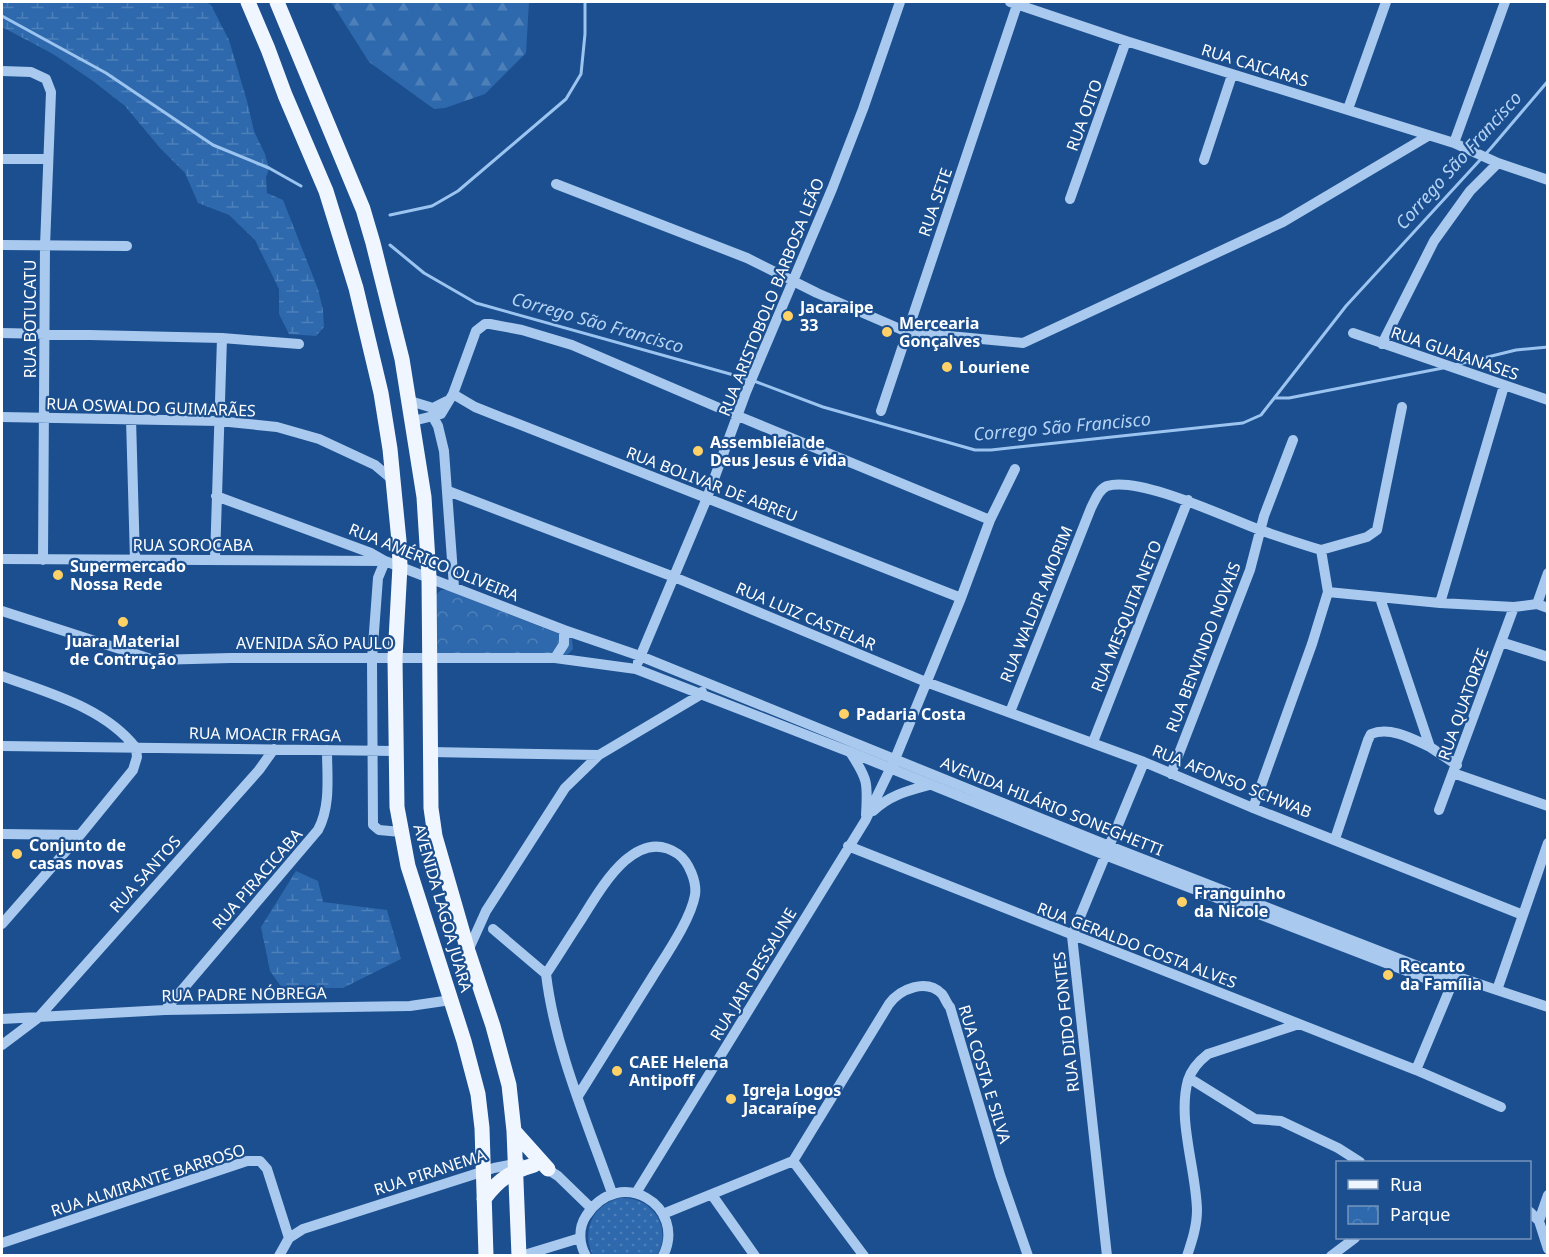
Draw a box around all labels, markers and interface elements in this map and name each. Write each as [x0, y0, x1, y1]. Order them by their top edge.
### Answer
street label: RUA CAICARAS [1199, 38, 1311, 92]
street label: RUA OITO [1061, 76, 1107, 154]
water label: Corrego São Francisco [1390, 86, 1526, 234]
street label: RUA SETE [913, 165, 957, 239]
street label: RUA ARISTOBOLO BARBOSA LEÃO [713, 175, 829, 419]
street label: RUA BOTUCATU [19, 260, 41, 378]
water label: Corrego São Francisco [509, 286, 687, 358]
place label: Jacaraipe 33 [798, 296, 874, 336]
marker: Jacaraipe 33 [781, 309, 795, 323]
place label: Mercearia Gonçalves [899, 312, 980, 352]
street label: RUA GUAIANASES [1388, 321, 1522, 385]
marker: Mercearia Gonçalves [880, 325, 894, 339]
place label: Louriene [959, 356, 1030, 378]
marker: Louriene [940, 360, 954, 374]
street label: RUA OSWALDO GUIMARÃES [46, 392, 256, 422]
water label: Corrego São Francisco [972, 406, 1152, 446]
place label: Assembleia de Deus Jesus é vida [710, 431, 847, 471]
street label: RUA BOLIVAR DE ABREU [623, 441, 801, 527]
marker: Assembleia de Deus Jesus é vida [691, 444, 705, 458]
street label: RUA AMÉRICO OLIVEIRA [346, 518, 523, 607]
street label: RUA WALDIR AMORIM [995, 522, 1077, 686]
street label: RUA SOROCABA [133, 534, 254, 556]
street label: RUA MESQUITA NETO [1085, 537, 1167, 695]
place label: Supermercado Nossa Rede [70, 555, 186, 595]
street label: RUA BENVINDO NOVAIS [1160, 558, 1246, 735]
marker: Supermercado Nossa Rede [51, 568, 65, 582]
street label: RUA LUIZ CASTELAR [733, 577, 879, 655]
marker: Juara Material de Contrução [116, 615, 130, 629]
place label: Juara Material de Contrução [64, 630, 180, 670]
street label: AVENIDA SÃO PAULO [236, 632, 394, 654]
street label: RUA QUATORZE [1432, 645, 1494, 763]
place label: Padaria Costa [856, 703, 966, 725]
marker: Padaria Costa [837, 707, 851, 721]
street label: RUA MOACIR FRAGA [189, 722, 342, 746]
street label: RUA AFONSO SCHWAB [1149, 739, 1315, 823]
street label: AVENIDA HILÁRIO SONEGHETTI [938, 751, 1166, 861]
street label: AVENIDA LAGOA JUARA [408, 821, 478, 996]
street label: RUA PIRACICABA [207, 823, 308, 934]
street label: RUA SANTOS [104, 830, 186, 917]
place label: Conjunto de casas novas [29, 834, 126, 874]
marker: Conjunto de casas novas [10, 847, 24, 861]
place label: Franguinho da Nicole [1194, 882, 1286, 922]
marker: Franguinho da Nicole [1175, 895, 1189, 909]
street label: RUA GERALDO COSTA ALVES [1034, 897, 1240, 993]
street label: RUA JAIR DESSAUNE [705, 904, 801, 1044]
street label: RUA DIDO FONTES [1048, 951, 1084, 1093]
place label: Recanto da Família [1400, 955, 1482, 995]
marker: Recanto da Família [1381, 968, 1395, 982]
street label: RUA PADRE NÓBREGA [161, 982, 328, 1006]
street label: RUA COSTA E SILVA [953, 1002, 1017, 1147]
place label: CAEE Helena Antipoff [629, 1051, 729, 1091]
marker: CAEE Helena Antipoff [610, 1064, 624, 1078]
place label: Igreja Logos Jacaraípe [741, 1079, 841, 1119]
marker: Igreja Logos Jacaraípe [724, 1092, 738, 1106]
street label: RUA ALMIRANTE BARROSO [48, 1138, 248, 1222]
street label: RUA PIRANEMA [371, 1143, 490, 1201]
legend [1336, 1161, 1531, 1239]
text: Rua [1390, 1172, 1422, 1196]
text: Parque [1390, 1202, 1450, 1226]

